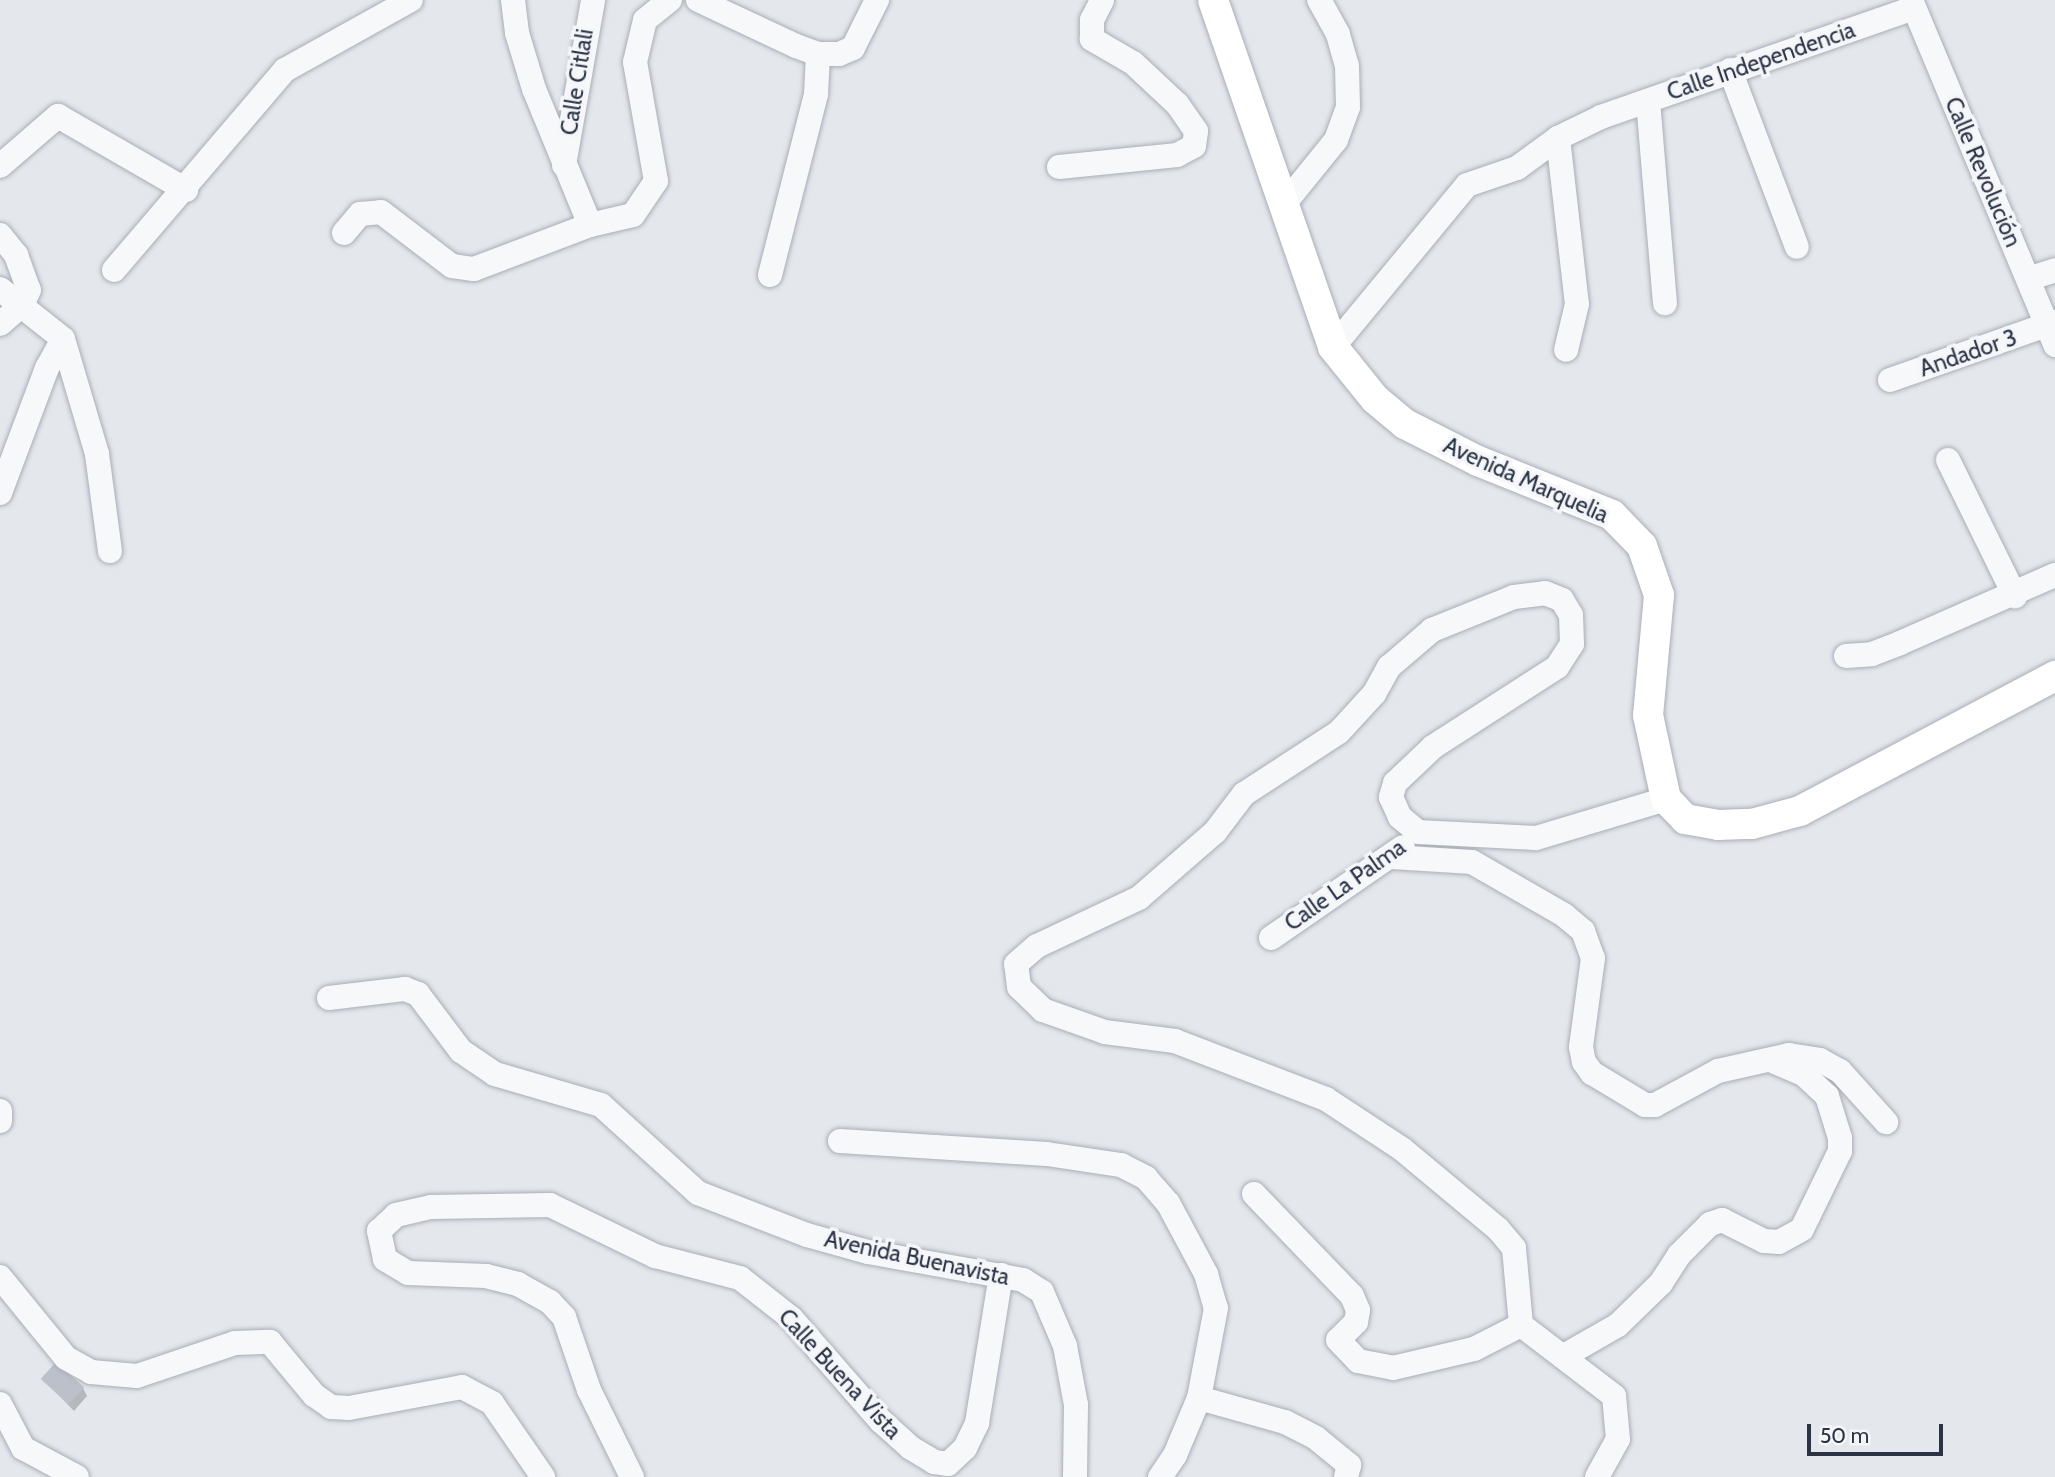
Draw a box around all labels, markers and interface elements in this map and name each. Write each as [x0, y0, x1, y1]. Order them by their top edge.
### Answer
street label: Calle Independencia [1663, 16, 1859, 106]
street label: Calle Citlali [555, 27, 599, 137]
street label: Calle Revolución [1939, 93, 2027, 251]
street label: Andador 3 [1916, 323, 2020, 383]
street label: Avenida Marquelia [1439, 431, 1613, 529]
street label: Calle La Palma [1279, 833, 1411, 937]
street label: Avenida Buenavista [822, 1225, 1012, 1291]
street label: Calle Buena Vista [773, 1303, 907, 1445]
scale bar [1810, 1410, 1946, 1454]
text: 50 m [1820, 1423, 1869, 1448]

